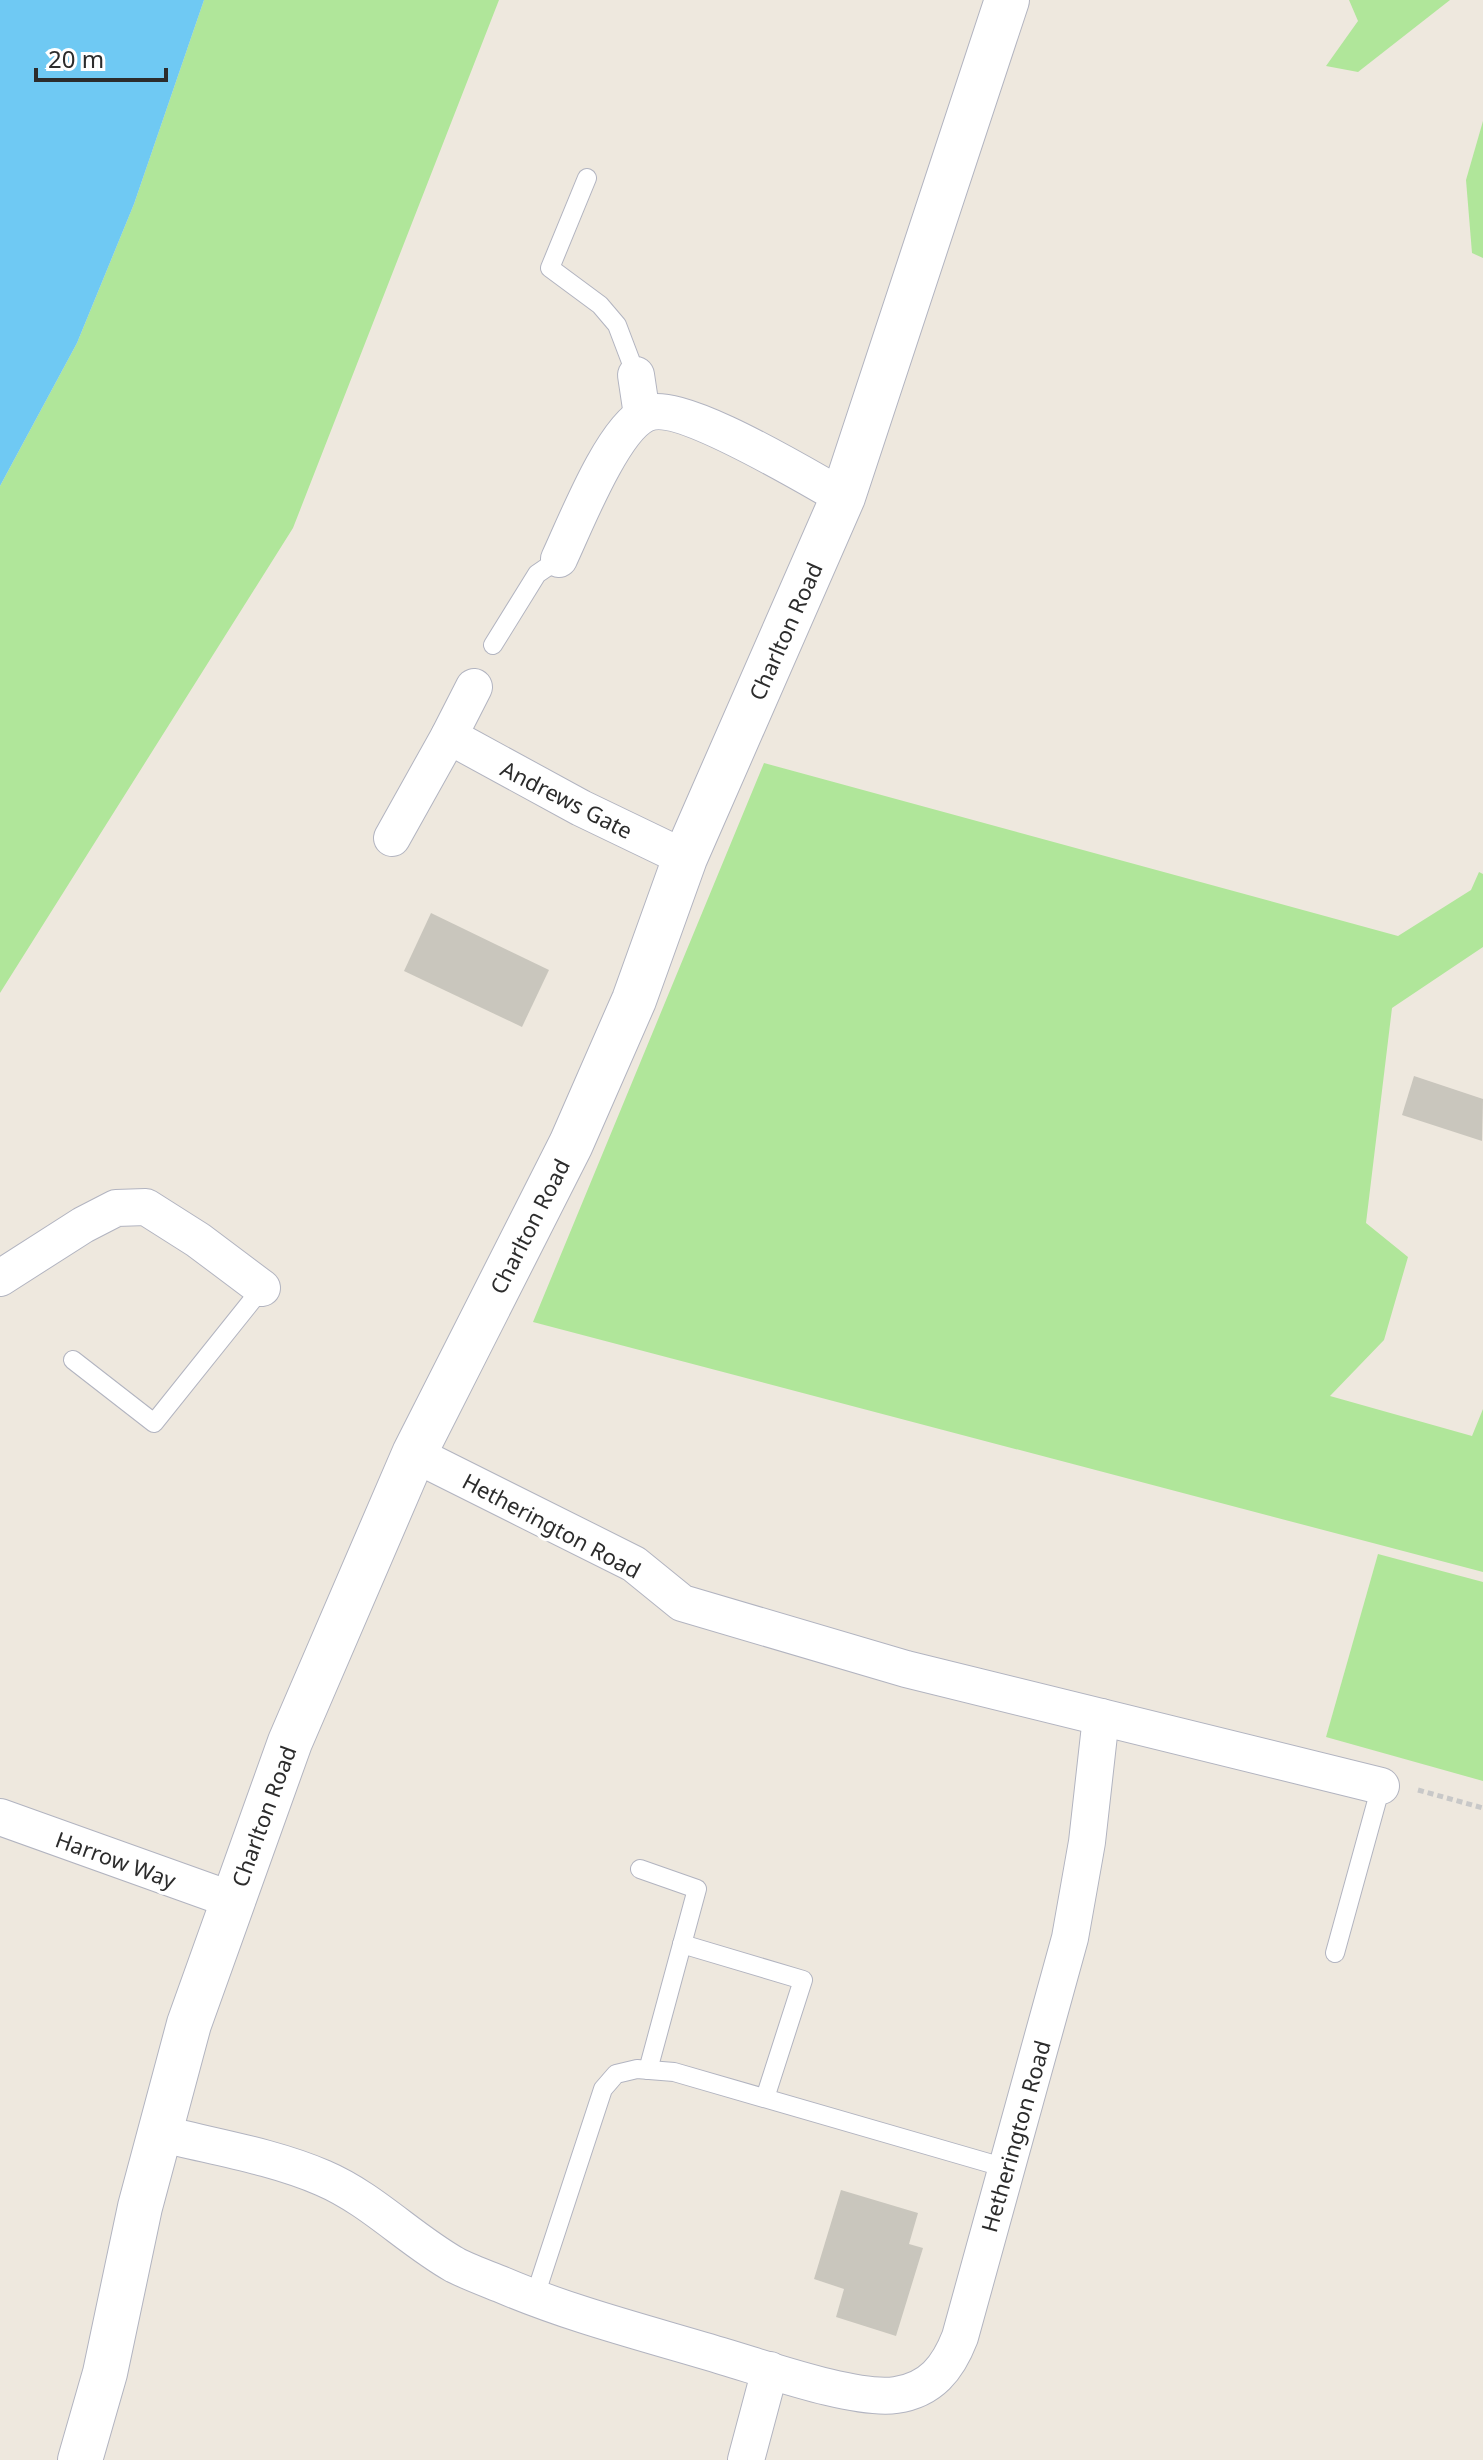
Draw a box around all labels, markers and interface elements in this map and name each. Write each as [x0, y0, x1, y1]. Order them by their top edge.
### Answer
scale bar [36, 32, 166, 82]
text: 20 m [48, 42, 104, 75]
street label: Charlton Road [741, 557, 829, 705]
street label: Andrews Gate [496, 753, 638, 845]
street label: Charlton Road [482, 1153, 576, 1299]
street label: Hetherington Road [458, 1465, 646, 1585]
street label: Charlton Road [224, 1741, 302, 1891]
street label: Harrow Way [52, 1823, 181, 1895]
street label: Hetherington Road [973, 2037, 1057, 2235]

